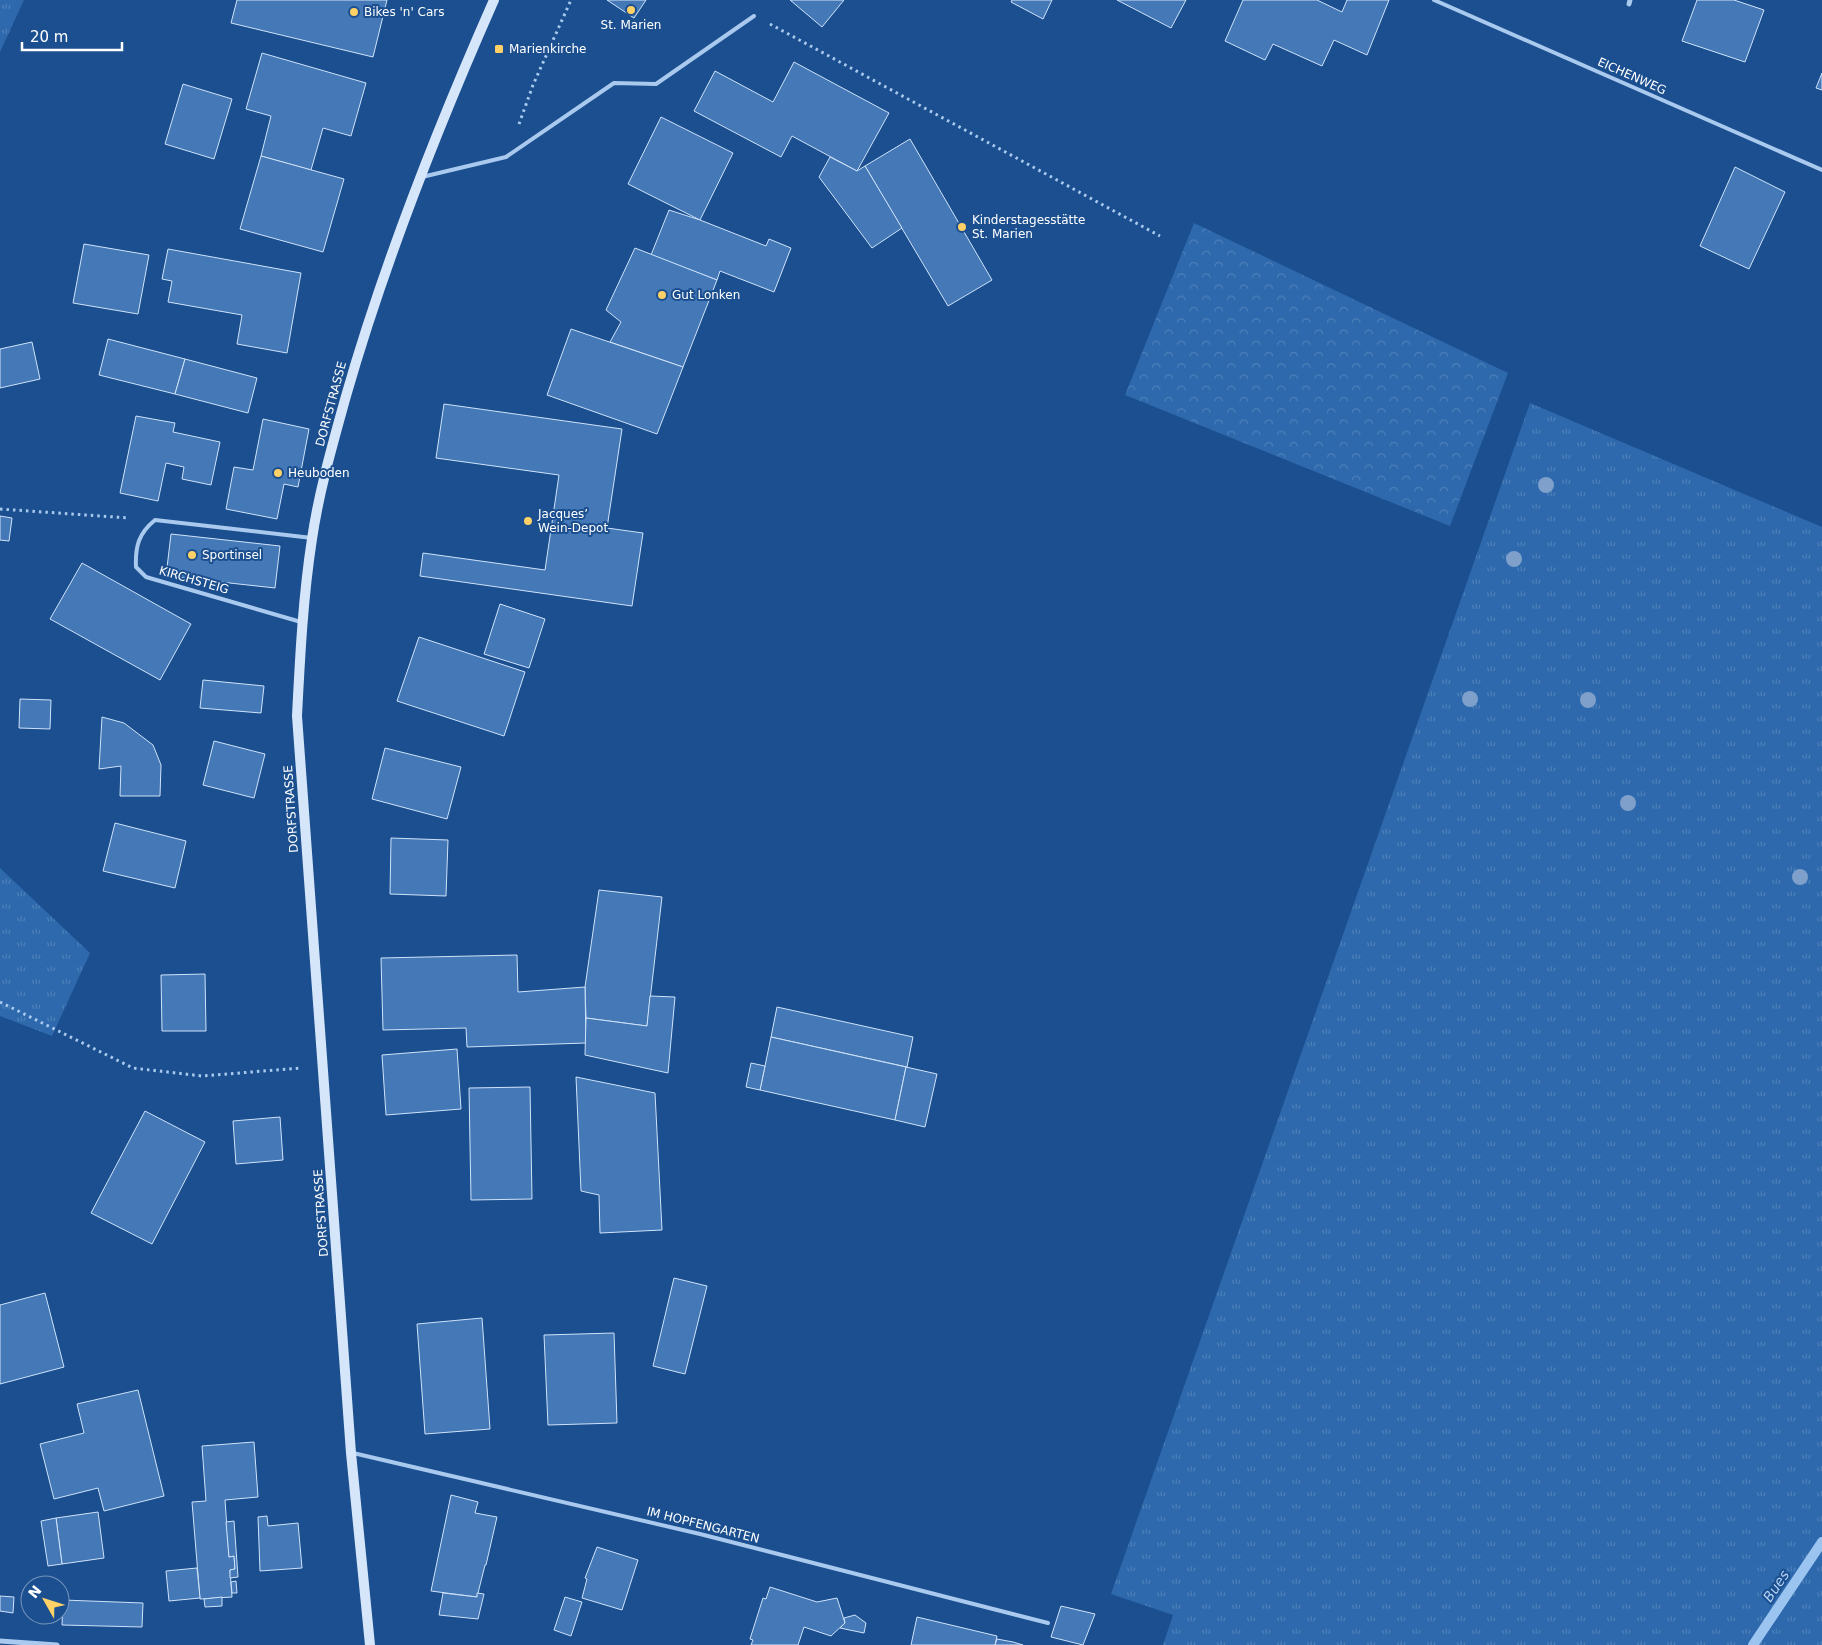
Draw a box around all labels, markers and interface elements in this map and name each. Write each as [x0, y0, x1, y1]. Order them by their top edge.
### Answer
marker: St. Marien [625, 4, 637, 16]
place label: Bikes 'n' Cars [364, 5, 444, 19]
marker: Bikes 'n' Cars [348, 6, 360, 18]
place label: St. Marien [601, 18, 661, 32]
scale bar [22, 20, 122, 52]
text: 20 m [30, 28, 68, 46]
place label: Marienkirche [509, 42, 587, 56]
marker: Marienkirche [493, 43, 505, 55]
street label: EICHENWEG [1595, 55, 1669, 97]
place label: Kinderstagesstätte St. Marien [972, 213, 1085, 241]
marker: Kinderstagesstätte St. Marien [956, 221, 968, 233]
place label: Gut Lonken [672, 288, 740, 302]
marker: Gut Lonken [656, 289, 668, 301]
street label: DORFSTRASSE [313, 360, 349, 448]
place label: Heuboden [288, 466, 350, 480]
marker: Heuboden [272, 467, 284, 479]
place label: Jacques’ Wein-Depot [537, 507, 608, 535]
marker: Jacques’ Wein-Depot [522, 515, 534, 527]
place label: Sportinsel [202, 548, 262, 562]
marker: Sportinsel [186, 549, 198, 561]
street label: KIRCHSTEIG [158, 563, 230, 597]
street label: DORFSTRASSE [281, 765, 301, 853]
street label: DORFSTRASSE [311, 1169, 331, 1257]
street label: IM HOPFENGARTEN [645, 1504, 761, 1546]
water label: Bues [1760, 1567, 1792, 1605]
north arrow [20, 1575, 70, 1625]
text: N [25, 1582, 45, 1601]

